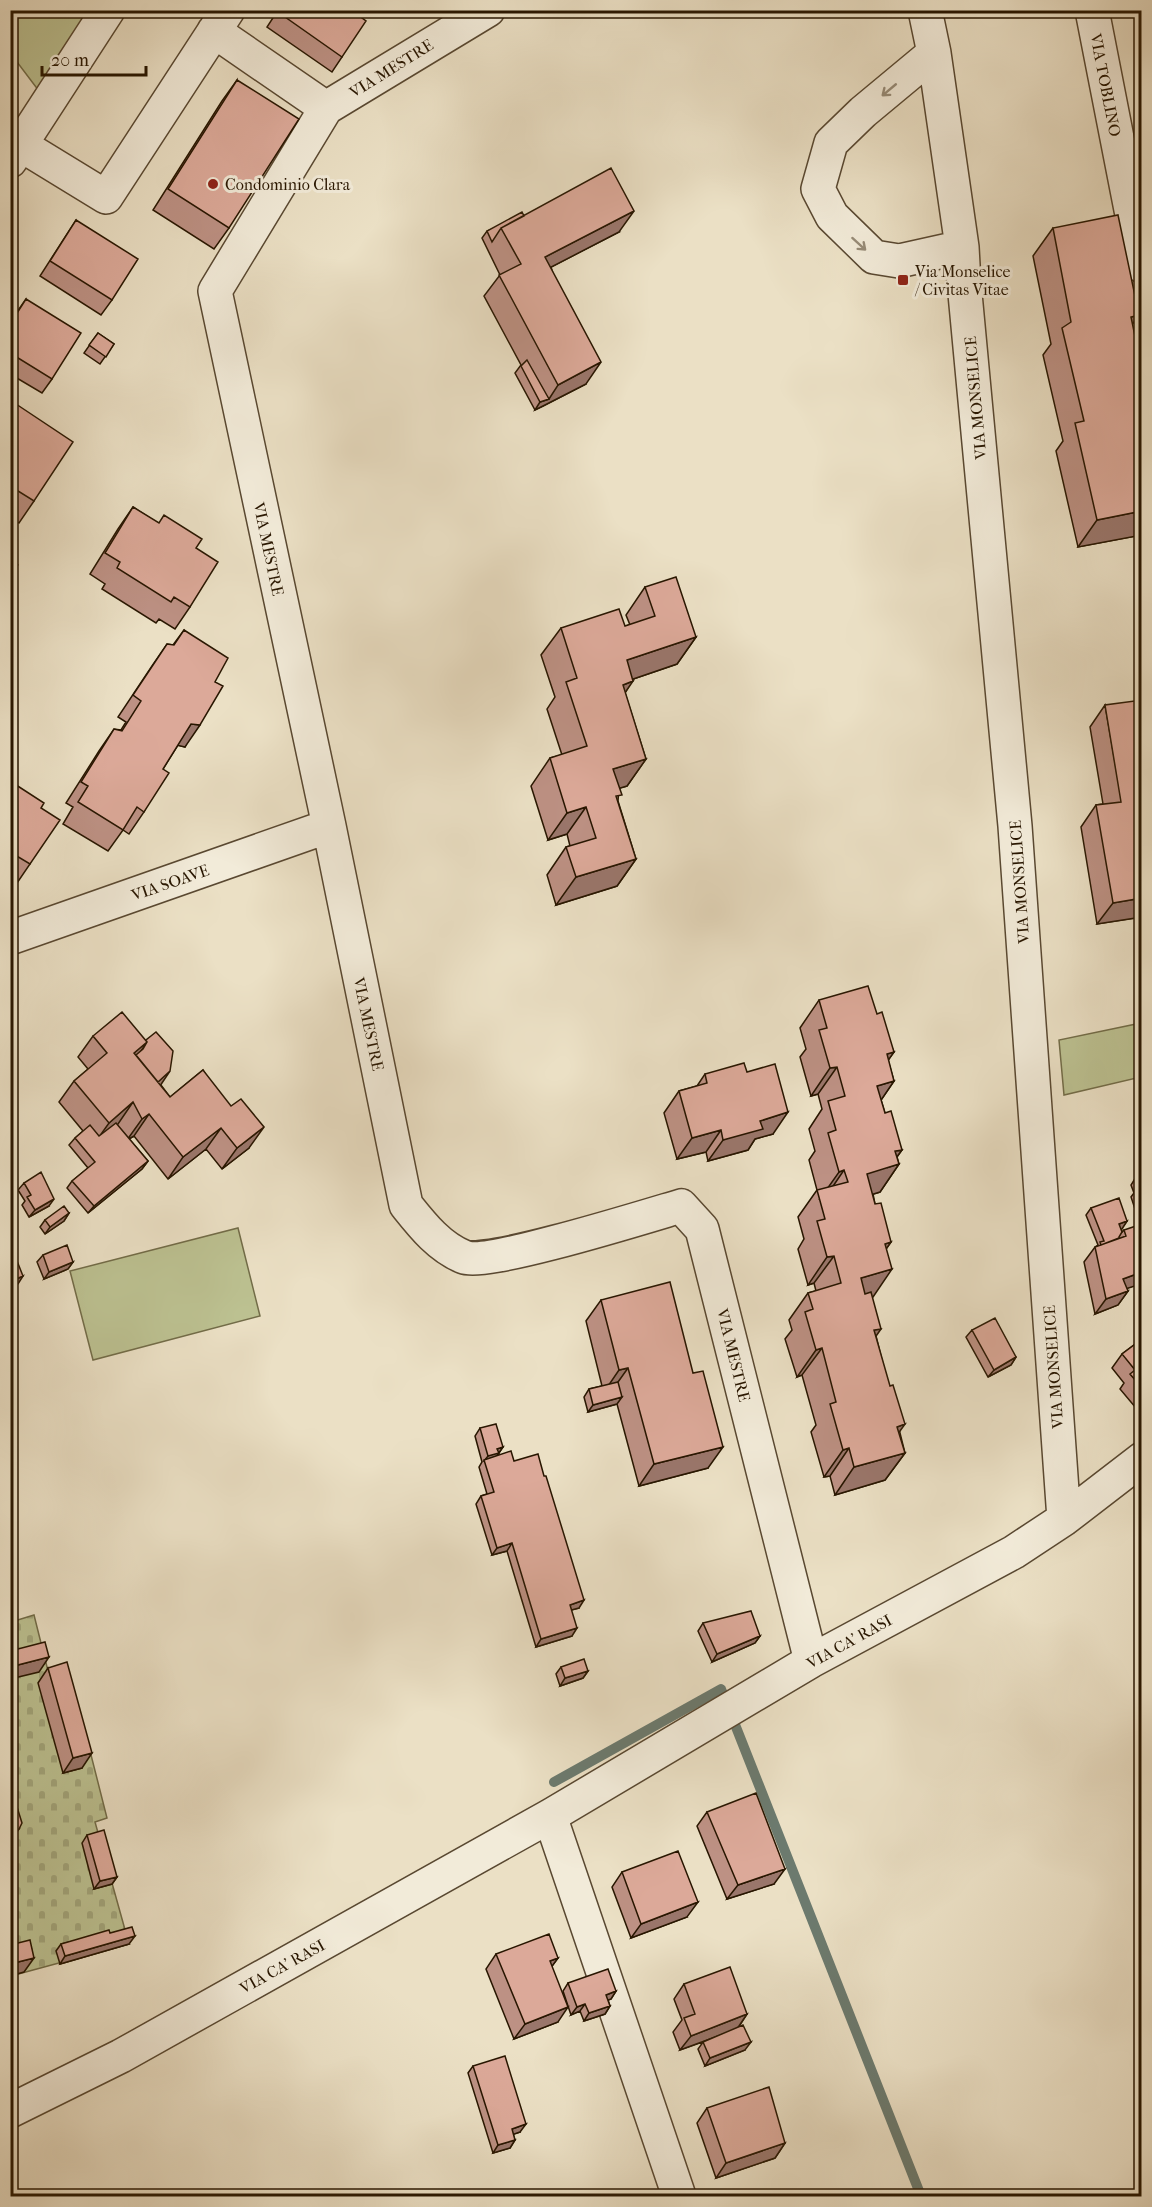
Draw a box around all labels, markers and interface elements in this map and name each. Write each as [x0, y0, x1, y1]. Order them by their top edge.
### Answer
street label: VIA TOBLINO [1086, 31, 1125, 138]
street label: VIA MESTRE [345, 35, 437, 102]
scale bar [42, 39, 146, 77]
text: 20 m [51, 50, 89, 71]
one-way arrow [881, 84, 897, 97]
place label: Condominio Clara [225, 175, 351, 194]
marker: Condominio Clara [206, 177, 220, 191]
one-way arrow [851, 237, 866, 251]
place label: Via Monselice / Civitas Vitae [914, 262, 1011, 299]
marker: Via Monselice / Civitas Vitae [896, 273, 910, 287]
street label: VIA MONSELICE [961, 335, 990, 461]
street label: VIA MESTRE [249, 500, 288, 598]
street label: VIA MONSELICE [1006, 819, 1033, 945]
street label: VIA SOAVE [128, 860, 212, 905]
street label: VIA MESTRE [349, 975, 388, 1073]
street label: VIA MONSELICE [1040, 1304, 1067, 1430]
street label: VIA MESTRE [713, 1306, 754, 1404]
street label: VIA CA' RASI [802, 1610, 895, 1673]
street label: VIA CA' RASI [235, 1935, 328, 1998]

